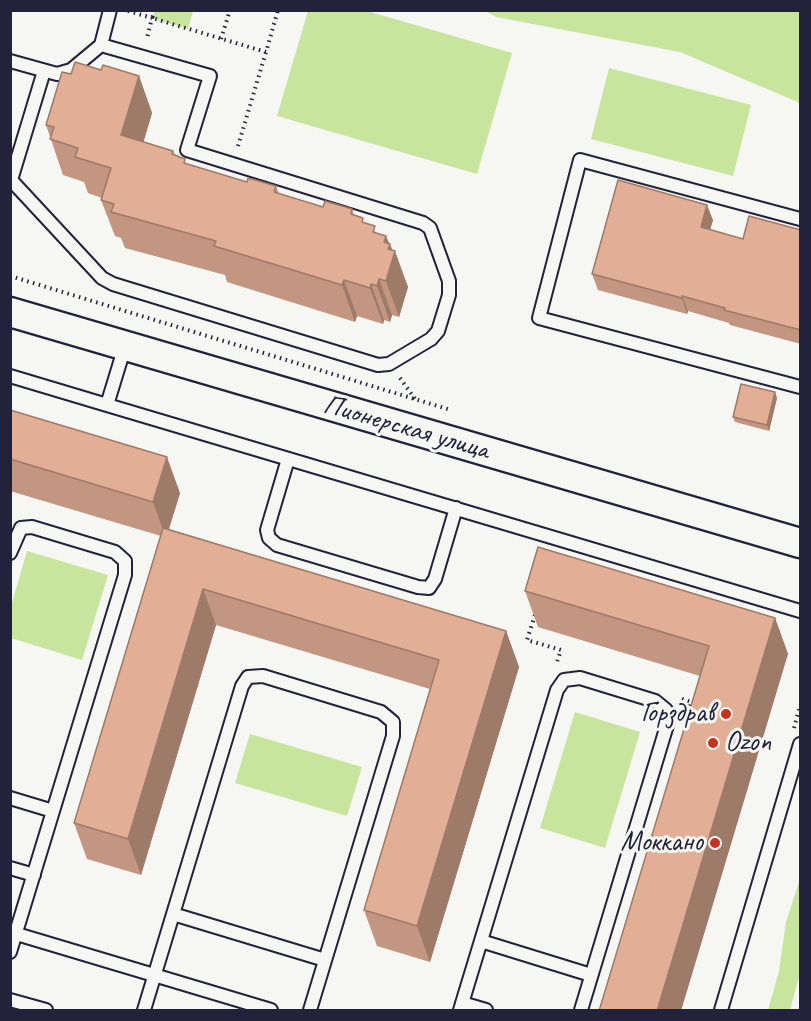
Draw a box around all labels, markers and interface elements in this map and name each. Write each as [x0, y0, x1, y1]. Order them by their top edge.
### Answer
street label: Пионерская улица [319, 388, 493, 468]
place label: Горздрав [641, 697, 714, 731]
marker: Горздрав [719, 707, 733, 721]
place label: Ozon [725, 726, 771, 760]
marker: Ozon [706, 736, 720, 750]
place label: Моккано [621, 826, 703, 860]
marker: Моккано [708, 836, 722, 850]

